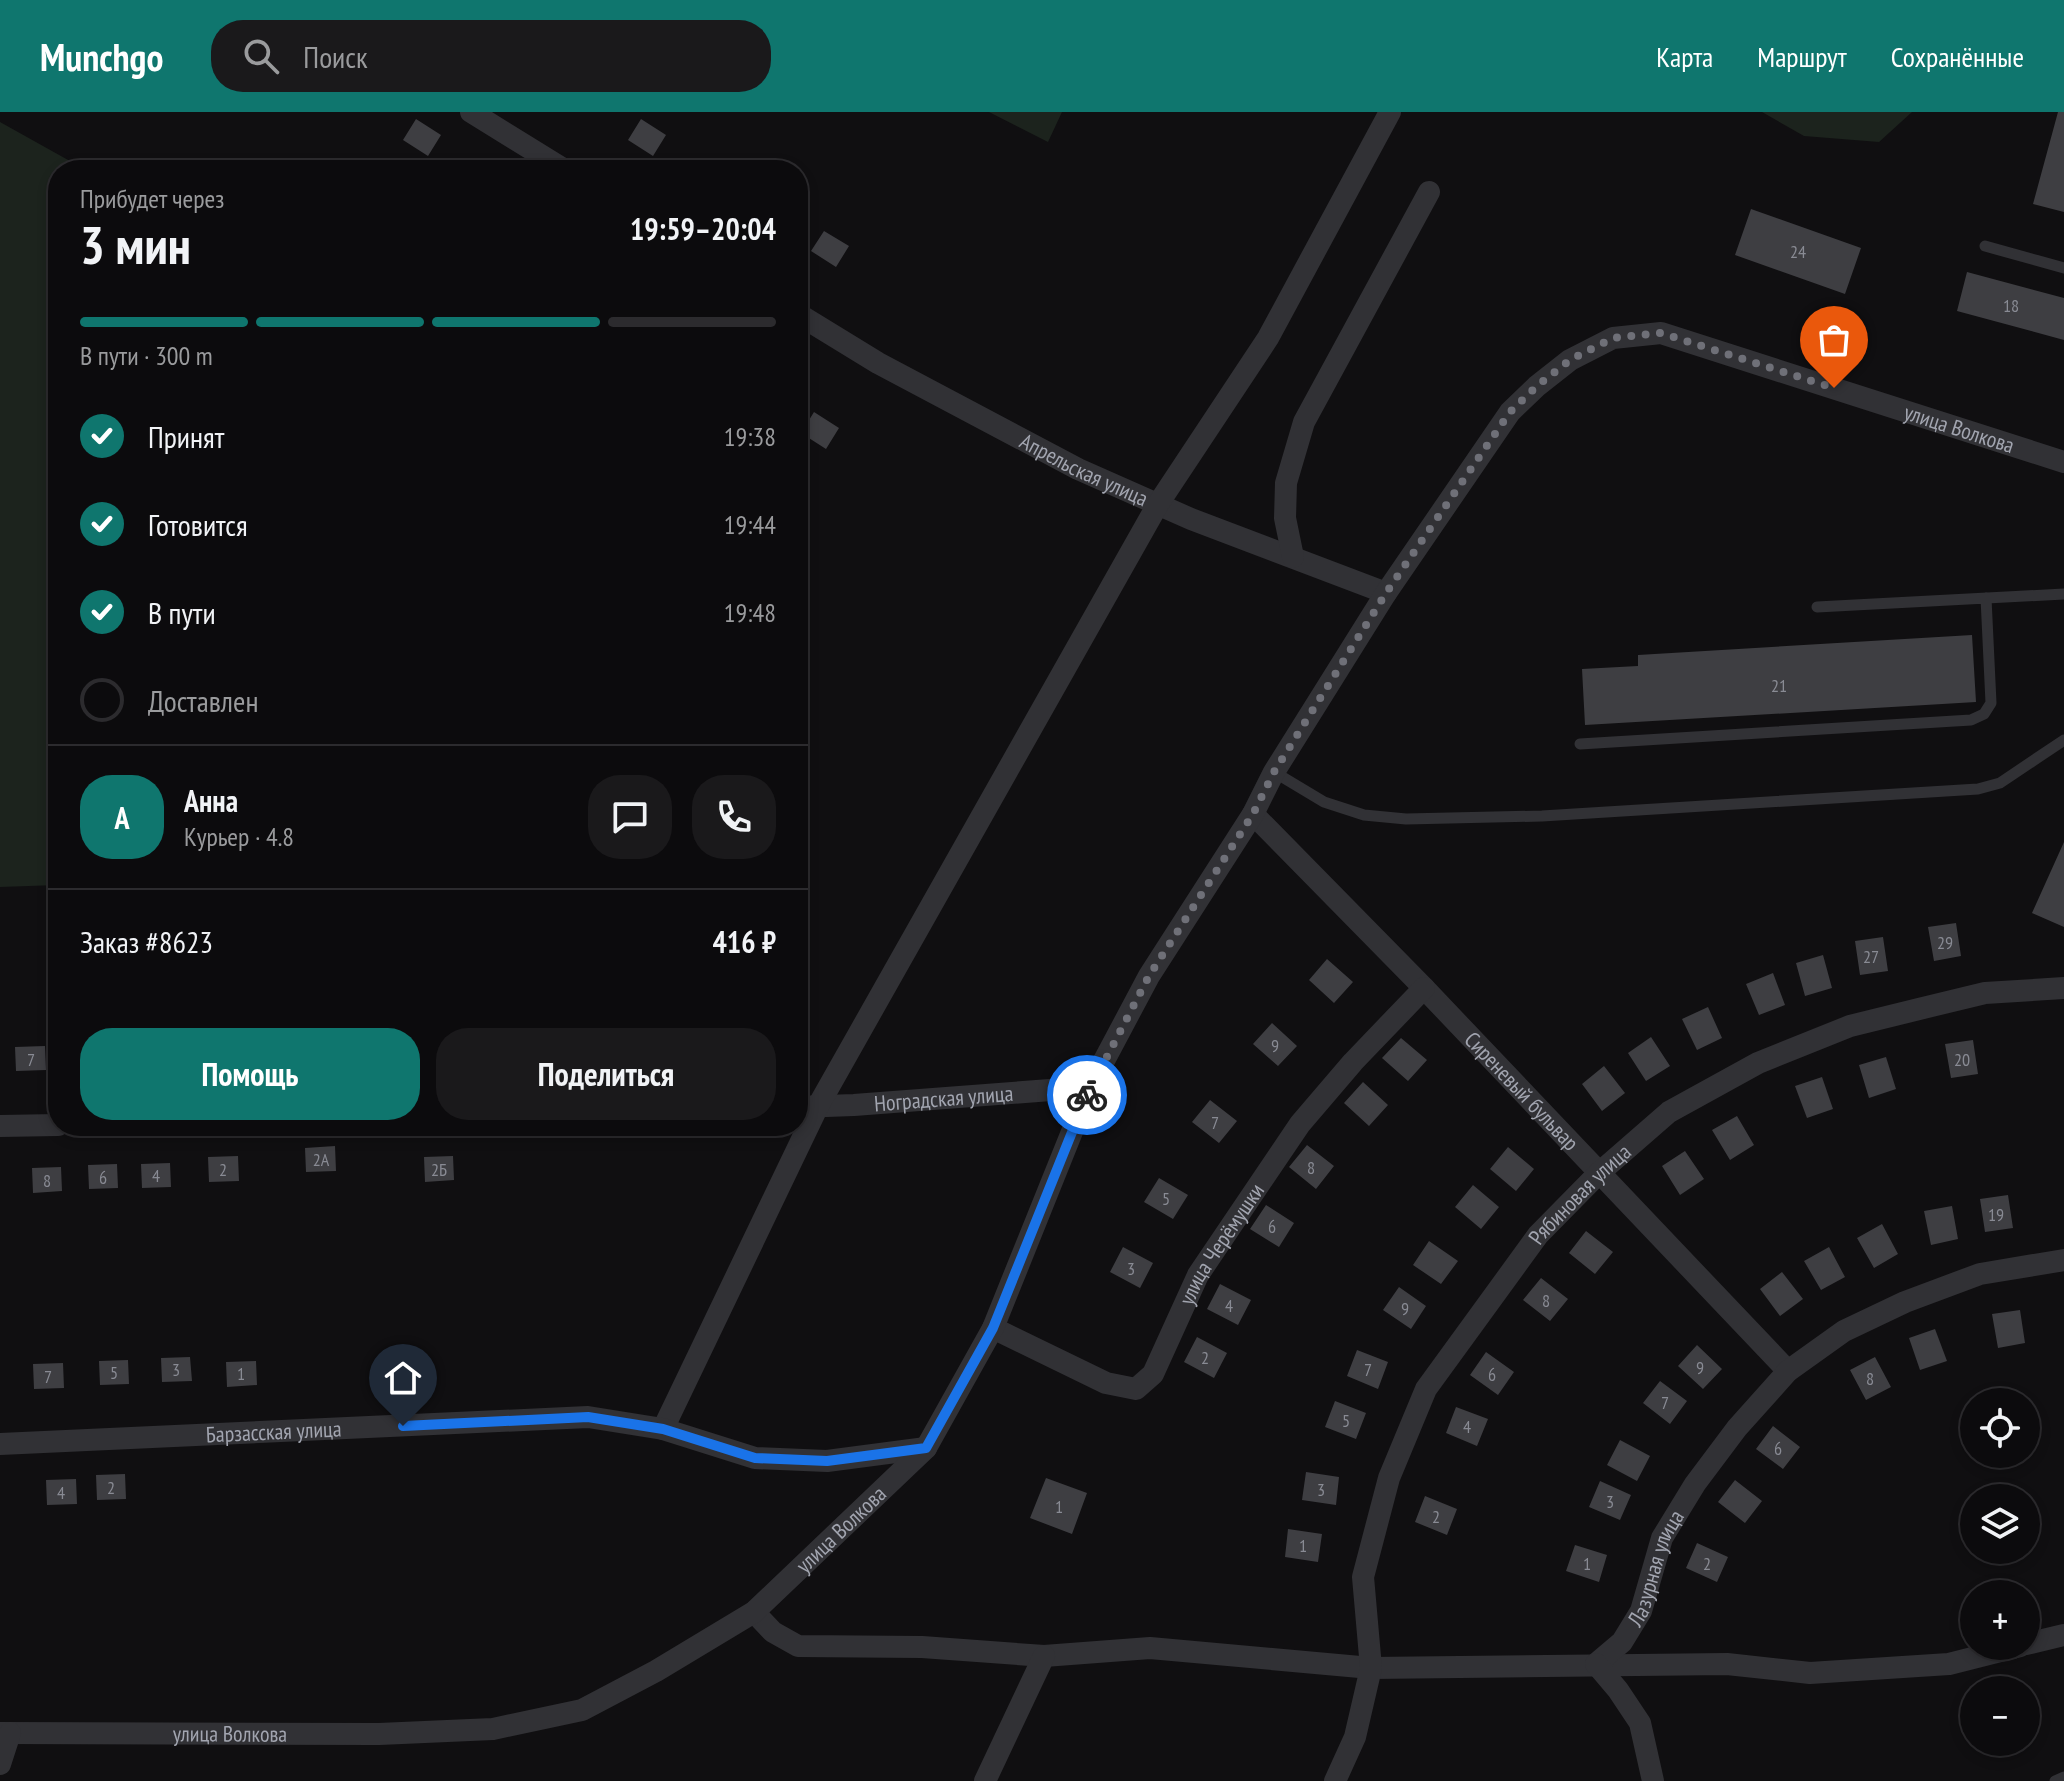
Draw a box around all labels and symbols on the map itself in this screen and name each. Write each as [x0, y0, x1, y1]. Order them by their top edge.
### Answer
house number: 24 [1790, 240, 1806, 263]
house number: 18 [2003, 294, 2019, 317]
pin [1800, 306, 1868, 388]
street label: улица Волкова [1901, 398, 2018, 459]
street label: Апрельская улица [1015, 427, 1152, 512]
house number: 21 [1771, 674, 1787, 697]
house number: 29 [1937, 931, 1953, 954]
house number: 27 [1863, 945, 1879, 968]
street label: Сиреневый бульвар [1459, 1026, 1585, 1156]
house number: 9 [1271, 1034, 1279, 1057]
house number: 7 [27, 1048, 35, 1071]
house number: 20 [1954, 1048, 1970, 1071]
courier [1047, 1055, 1127, 1135]
street label: Ноградская улица [873, 1079, 1014, 1117]
house number: 7 [1211, 1111, 1219, 1134]
street label: Рябиновая улица [1522, 1138, 1637, 1250]
house number: 2А [313, 1148, 330, 1171]
house number: 8 [1307, 1156, 1315, 1179]
house number: 2 [219, 1158, 227, 1181]
house number: 2Б [431, 1158, 447, 1181]
house number: 4 [152, 1164, 160, 1187]
house number: 6 [99, 1166, 107, 1189]
house number: 8 [43, 1169, 51, 1192]
street label: улица Черёмушки [1172, 1178, 1270, 1309]
house number: 5 [1162, 1187, 1170, 1210]
house number: 19 [1988, 1203, 2004, 1226]
house number: 6 [1268, 1215, 1276, 1238]
house number: 3 [1127, 1257, 1135, 1280]
house number: 8 [1542, 1289, 1550, 1312]
house number: 4 [1225, 1294, 1233, 1317]
house number: 9 [1401, 1297, 1409, 1320]
pin [369, 1344, 437, 1426]
house number: 2 [1201, 1346, 1209, 1369]
house number: 9 [1696, 1356, 1704, 1379]
house number: 3 [172, 1358, 180, 1381]
house number: 7 [1364, 1358, 1372, 1381]
house number: 5 [110, 1361, 118, 1384]
house number: 1 [237, 1362, 245, 1385]
house number: 6 [1488, 1363, 1496, 1386]
house number: 7 [44, 1365, 52, 1388]
house number: 8 [1866, 1367, 1874, 1390]
house number: 7 [1661, 1391, 1669, 1414]
house number: 5 [1342, 1409, 1350, 1432]
street label: Барзасская улица [205, 1414, 342, 1449]
house number: 4 [1463, 1415, 1471, 1438]
house number: 6 [1774, 1437, 1782, 1460]
house number: 2 [107, 1476, 115, 1499]
house number: 3 [1317, 1478, 1325, 1501]
street label: улица Волкова [790, 1480, 892, 1579]
house number: 4 [57, 1481, 65, 1504]
house number: 3 [1606, 1490, 1614, 1513]
house number: 1 [1055, 1495, 1063, 1518]
house number: 2 [1432, 1505, 1440, 1528]
street label: Лазурная улица [1620, 1505, 1690, 1632]
house number: 1 [1299, 1534, 1307, 1557]
house number: 1 [1583, 1552, 1591, 1575]
house number: 2 [1703, 1552, 1711, 1575]
street label: улица Волкова [173, 1719, 287, 1748]

